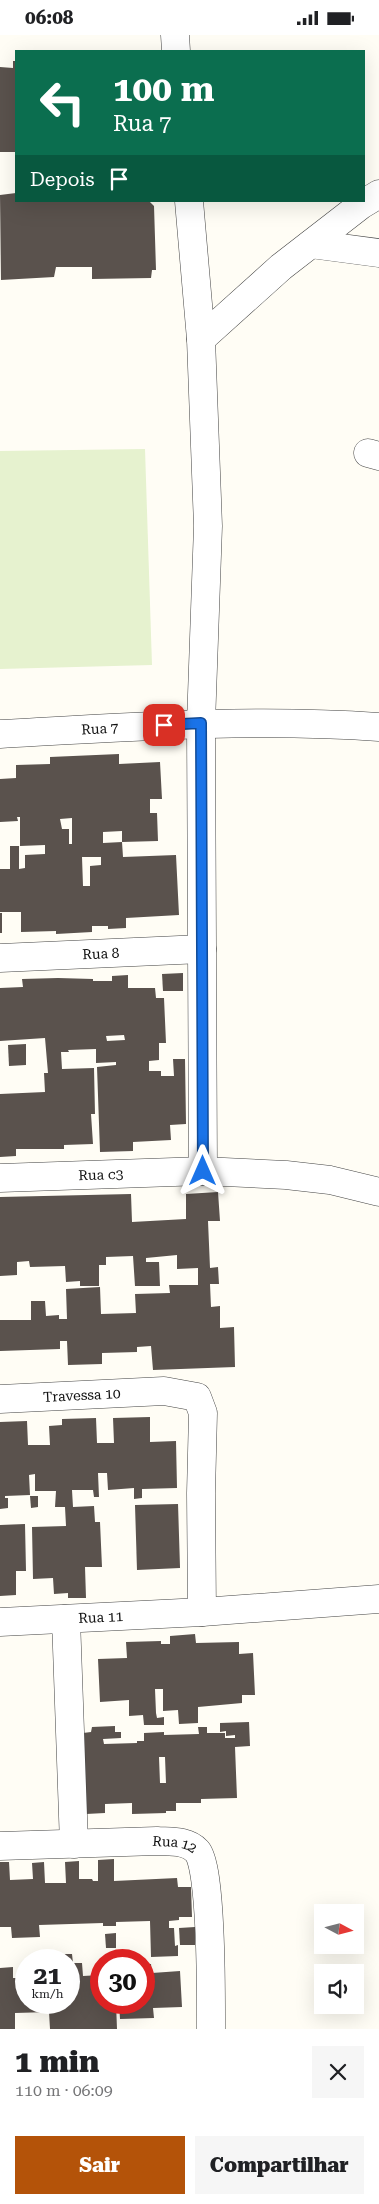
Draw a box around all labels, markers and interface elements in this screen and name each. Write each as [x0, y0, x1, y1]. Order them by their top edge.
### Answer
text: 06:08 [25, 6, 74, 29]
text: 100 m [113, 69, 214, 110]
icon: left [30, 70, 95, 135]
text: Rua 7 [113, 111, 171, 136]
icon: arrive [105, 165, 133, 193]
text: Depois [30, 168, 95, 191]
pin [143, 704, 185, 746]
icon: arrive [150, 711, 178, 739]
street label: Rua 7 [81, 719, 119, 737]
street label: Rua 8 [82, 945, 120, 962]
position arrow [176, 1144, 228, 1196]
street label: Rua c3 [78, 1166, 124, 1183]
street label: Travessa 10 [43, 1385, 121, 1405]
street label: Rua 11 [78, 1608, 124, 1626]
street label: Rua 12 [152, 1833, 200, 1856]
north arrow [314, 1904, 364, 1954]
map controls [314, 1904, 364, 2014]
speed limit sign: 30 [90, 1949, 155, 2014]
text: 21 [33, 1961, 62, 1990]
button: sound [314, 1964, 364, 2014]
text: km/h [31, 1987, 64, 2001]
text: 1 min [15, 2044, 99, 2079]
button: close [312, 2046, 364, 2098]
text: 110 m · 06:09 [15, 2081, 113, 2100]
button: Sair [15, 2136, 185, 2194]
button: Compartilhar [195, 2136, 364, 2194]

